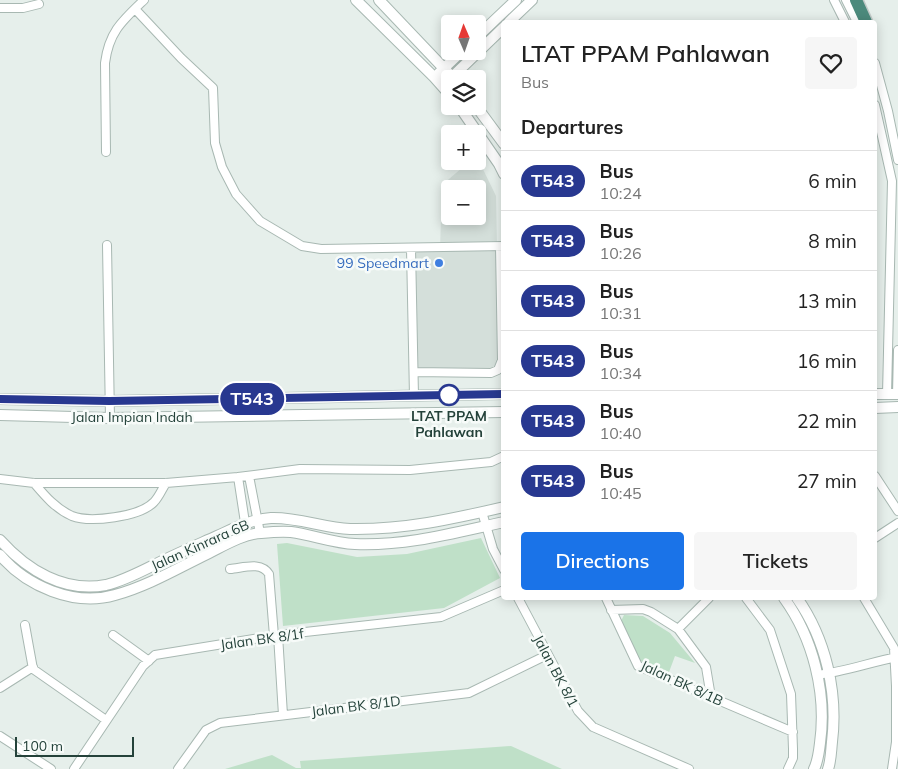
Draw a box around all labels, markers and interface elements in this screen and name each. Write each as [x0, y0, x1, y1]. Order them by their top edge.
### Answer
north arrow [441, 15, 486, 60]
map controls [441, 15, 486, 225]
button: heart [805, 37, 857, 89]
text: LTAT PPAM Pahlawan [521, 38, 770, 68]
button: layers [441, 70, 486, 115]
text: Bus [521, 72, 549, 92]
text: Departures [521, 115, 623, 139]
button: + [441, 125, 486, 170]
text: Bus [600, 159, 634, 183]
text: T543 [531, 169, 575, 192]
text: 6 min [808, 169, 857, 193]
button: − [441, 180, 486, 225]
text: 10:24 [600, 183, 642, 203]
text: Bus [600, 219, 634, 243]
text: T543 [531, 229, 575, 252]
text: 8 min [808, 229, 857, 253]
text: 10:26 [600, 243, 642, 263]
place label: 99 Speedmart [337, 254, 429, 272]
marker: 99 Speedmart [433, 257, 445, 269]
text: Bus [600, 279, 634, 303]
text: T543 [531, 289, 575, 312]
text: 13 min [797, 289, 857, 313]
text: 10:31 [600, 303, 642, 323]
text: Bus [600, 339, 634, 363]
text: T543 [531, 349, 575, 372]
text: 16 min [797, 349, 857, 373]
text: 10:34 [600, 363, 642, 383]
line badge: T543 [217, 383, 287, 415]
marker: LTAT PPAM Pahlawan [438, 384, 460, 406]
text: T543 [230, 387, 274, 410]
text: Bus [600, 399, 634, 423]
place label: LTAT PPAM Pahlawan [411, 407, 487, 441]
street label: Jalan Impian Indah [71, 408, 193, 426]
text: T543 [531, 409, 575, 432]
text: 22 min [797, 409, 857, 433]
text: 10:40 [600, 423, 642, 443]
text: Bus [600, 459, 634, 483]
text: T543 [531, 469, 575, 492]
text: 27 min [797, 469, 857, 493]
text: 10:45 [600, 483, 642, 503]
street label: Jalan Kinrara 6B [148, 515, 252, 575]
button: Directions [521, 532, 684, 590]
button: Tickets [694, 532, 857, 590]
street label: Jalan BK 8/1f [219, 624, 305, 654]
street label: Jalan BK 8/1 [529, 632, 583, 710]
street label: Jalan BK 8/1B [638, 656, 726, 710]
street label: Jalan BK 8/1D [310, 692, 402, 720]
scale bar [15, 734, 134, 757]
text: 100 m [22, 737, 63, 755]

